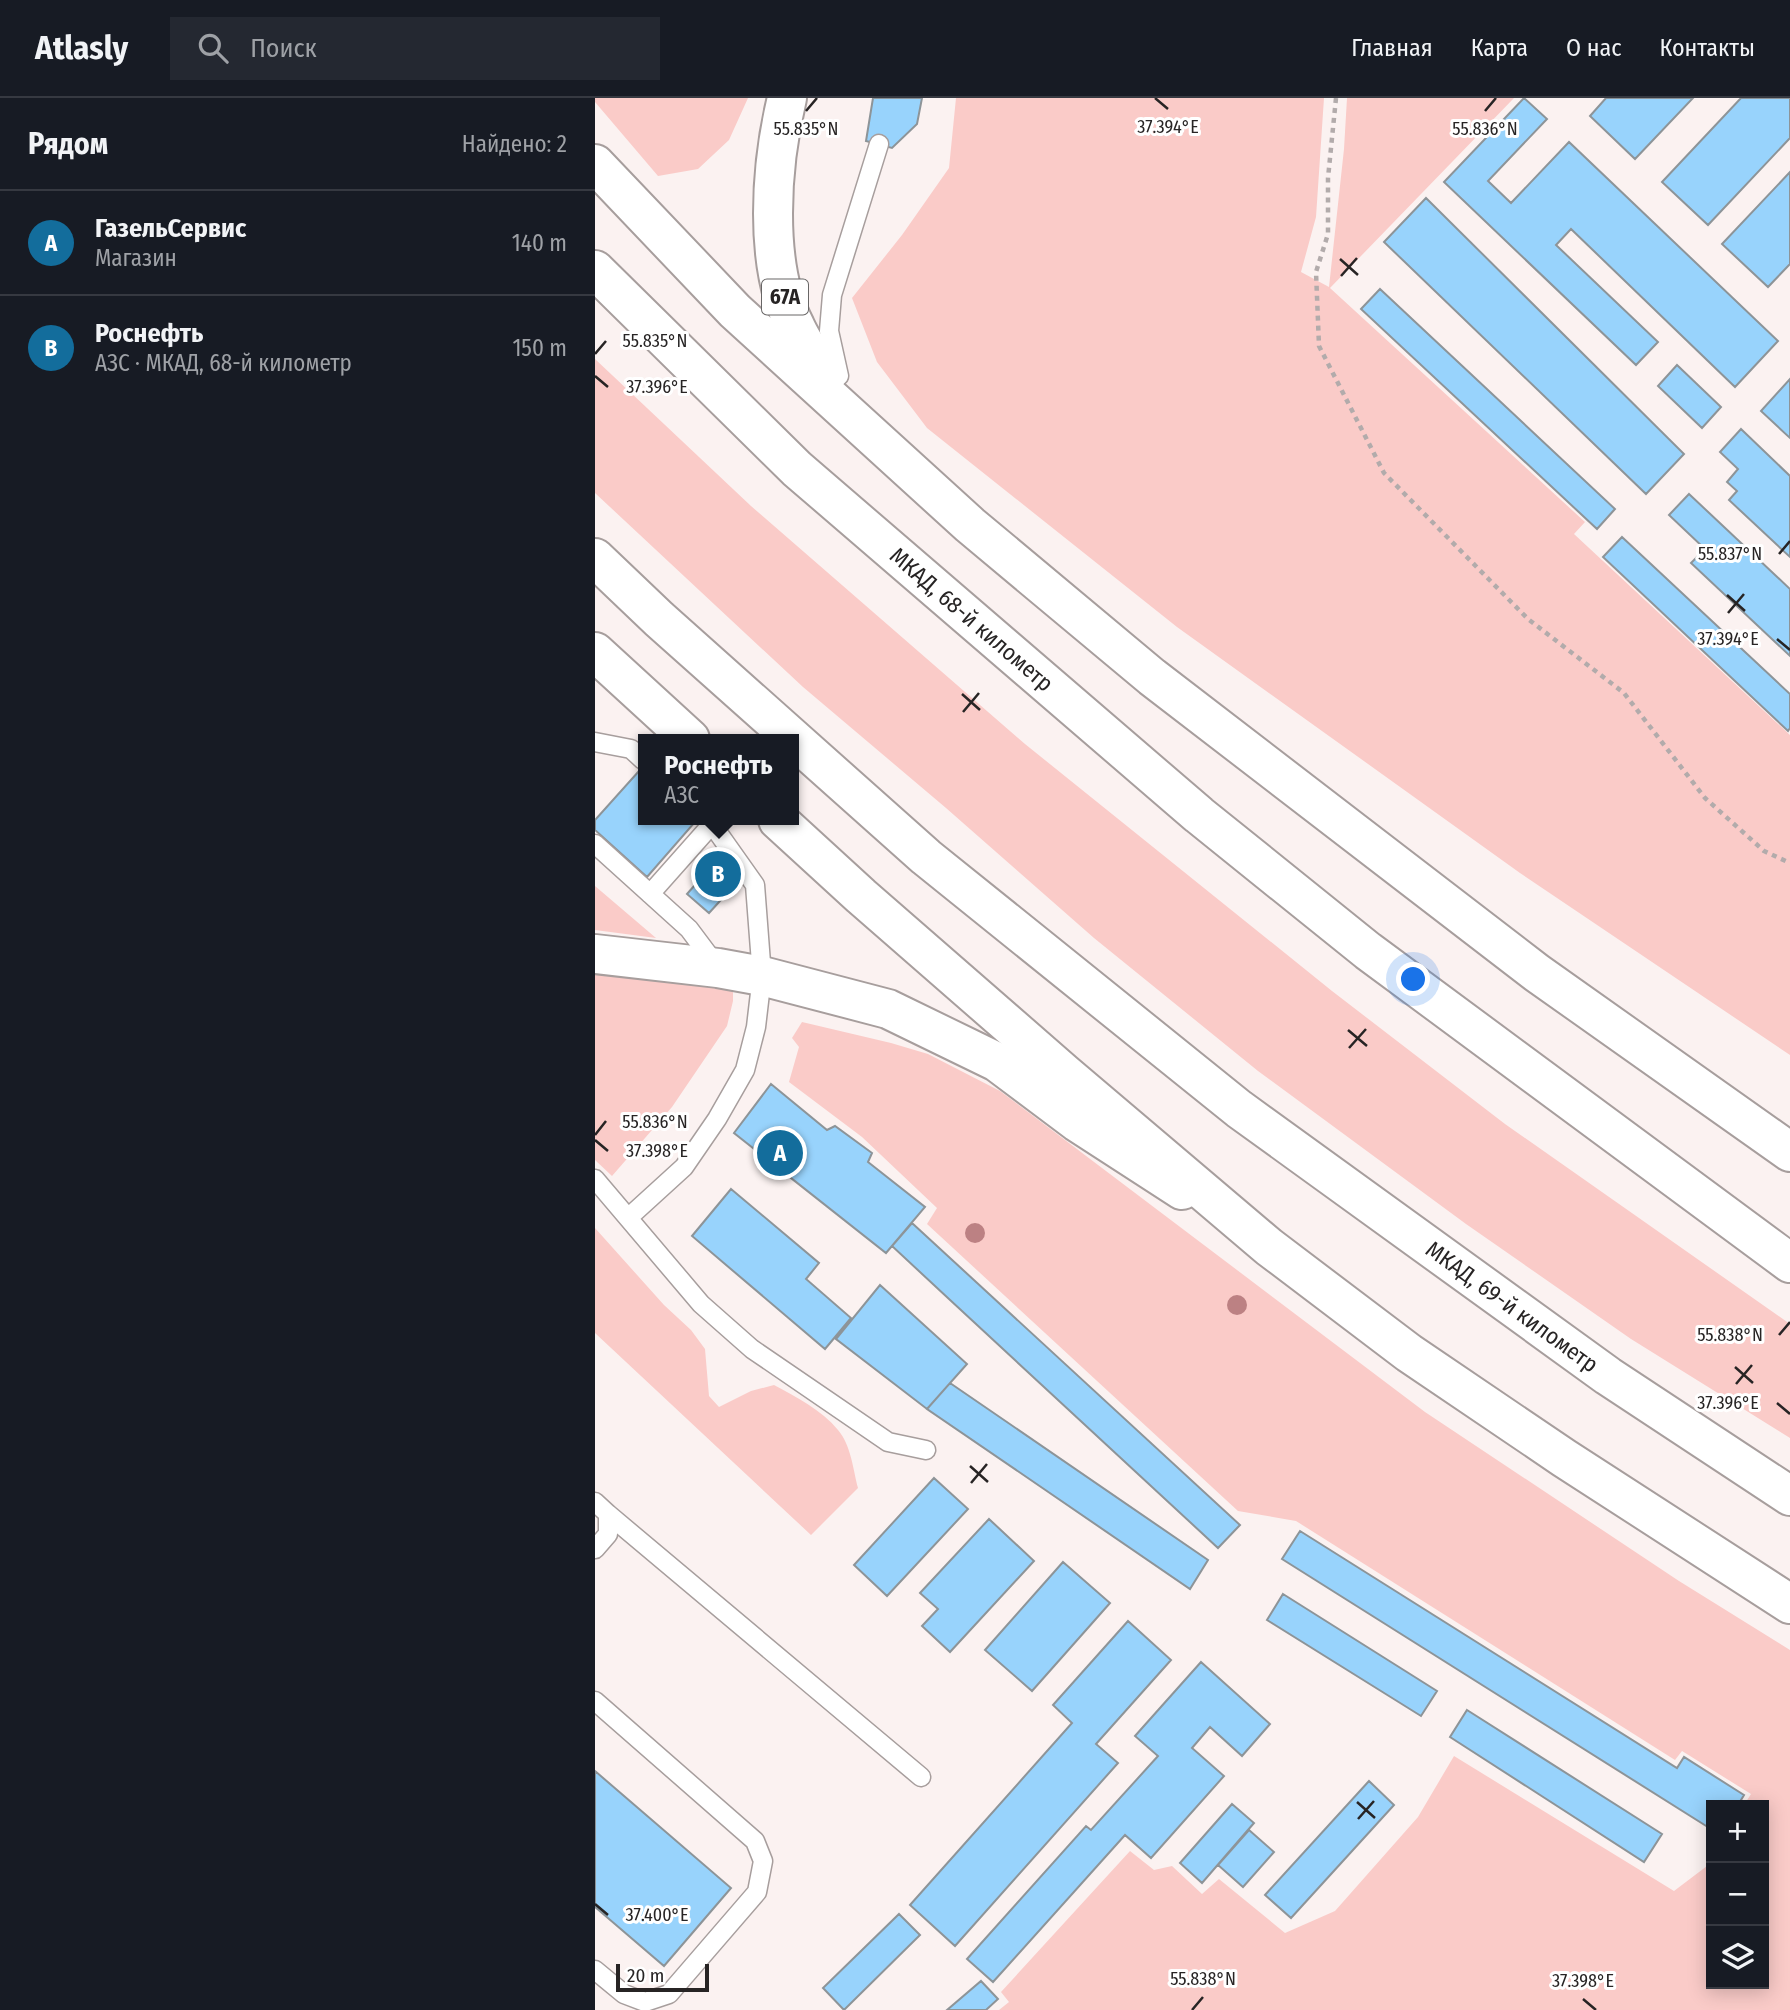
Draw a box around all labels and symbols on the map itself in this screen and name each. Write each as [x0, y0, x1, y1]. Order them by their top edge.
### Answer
text: 37.394°E [1137, 116, 1199, 138]
text: 55.835°N [774, 118, 838, 140]
text: 55.836°N [1452, 118, 1518, 140]
road number: 67A [762, 280, 808, 314]
text: 55.835°N [623, 330, 687, 352]
text: 37.396°E [626, 376, 688, 398]
street label: МКАД, 68-й километр [884, 541, 1059, 697]
text: 55.837°N [1698, 543, 1762, 565]
text: 37.394°E [1697, 628, 1759, 650]
pin: B [695, 848, 741, 900]
your location [1396, 962, 1430, 996]
text: 55.836°N [622, 1111, 688, 1133]
pin: A [757, 1127, 803, 1179]
text: 37.398°E [626, 1140, 688, 1162]
street label: МКАД, 69-й километр [1420, 1235, 1604, 1378]
text: 55.838°N [1697, 1324, 1763, 1346]
text: 37.396°E [1697, 1392, 1759, 1414]
text: 37.400°E [626, 1904, 688, 1926]
scale bar [616, 1961, 709, 1993]
text: 55.838°N [1170, 1968, 1236, 1990]
text: 37.398°E [1552, 1970, 1614, 1992]

